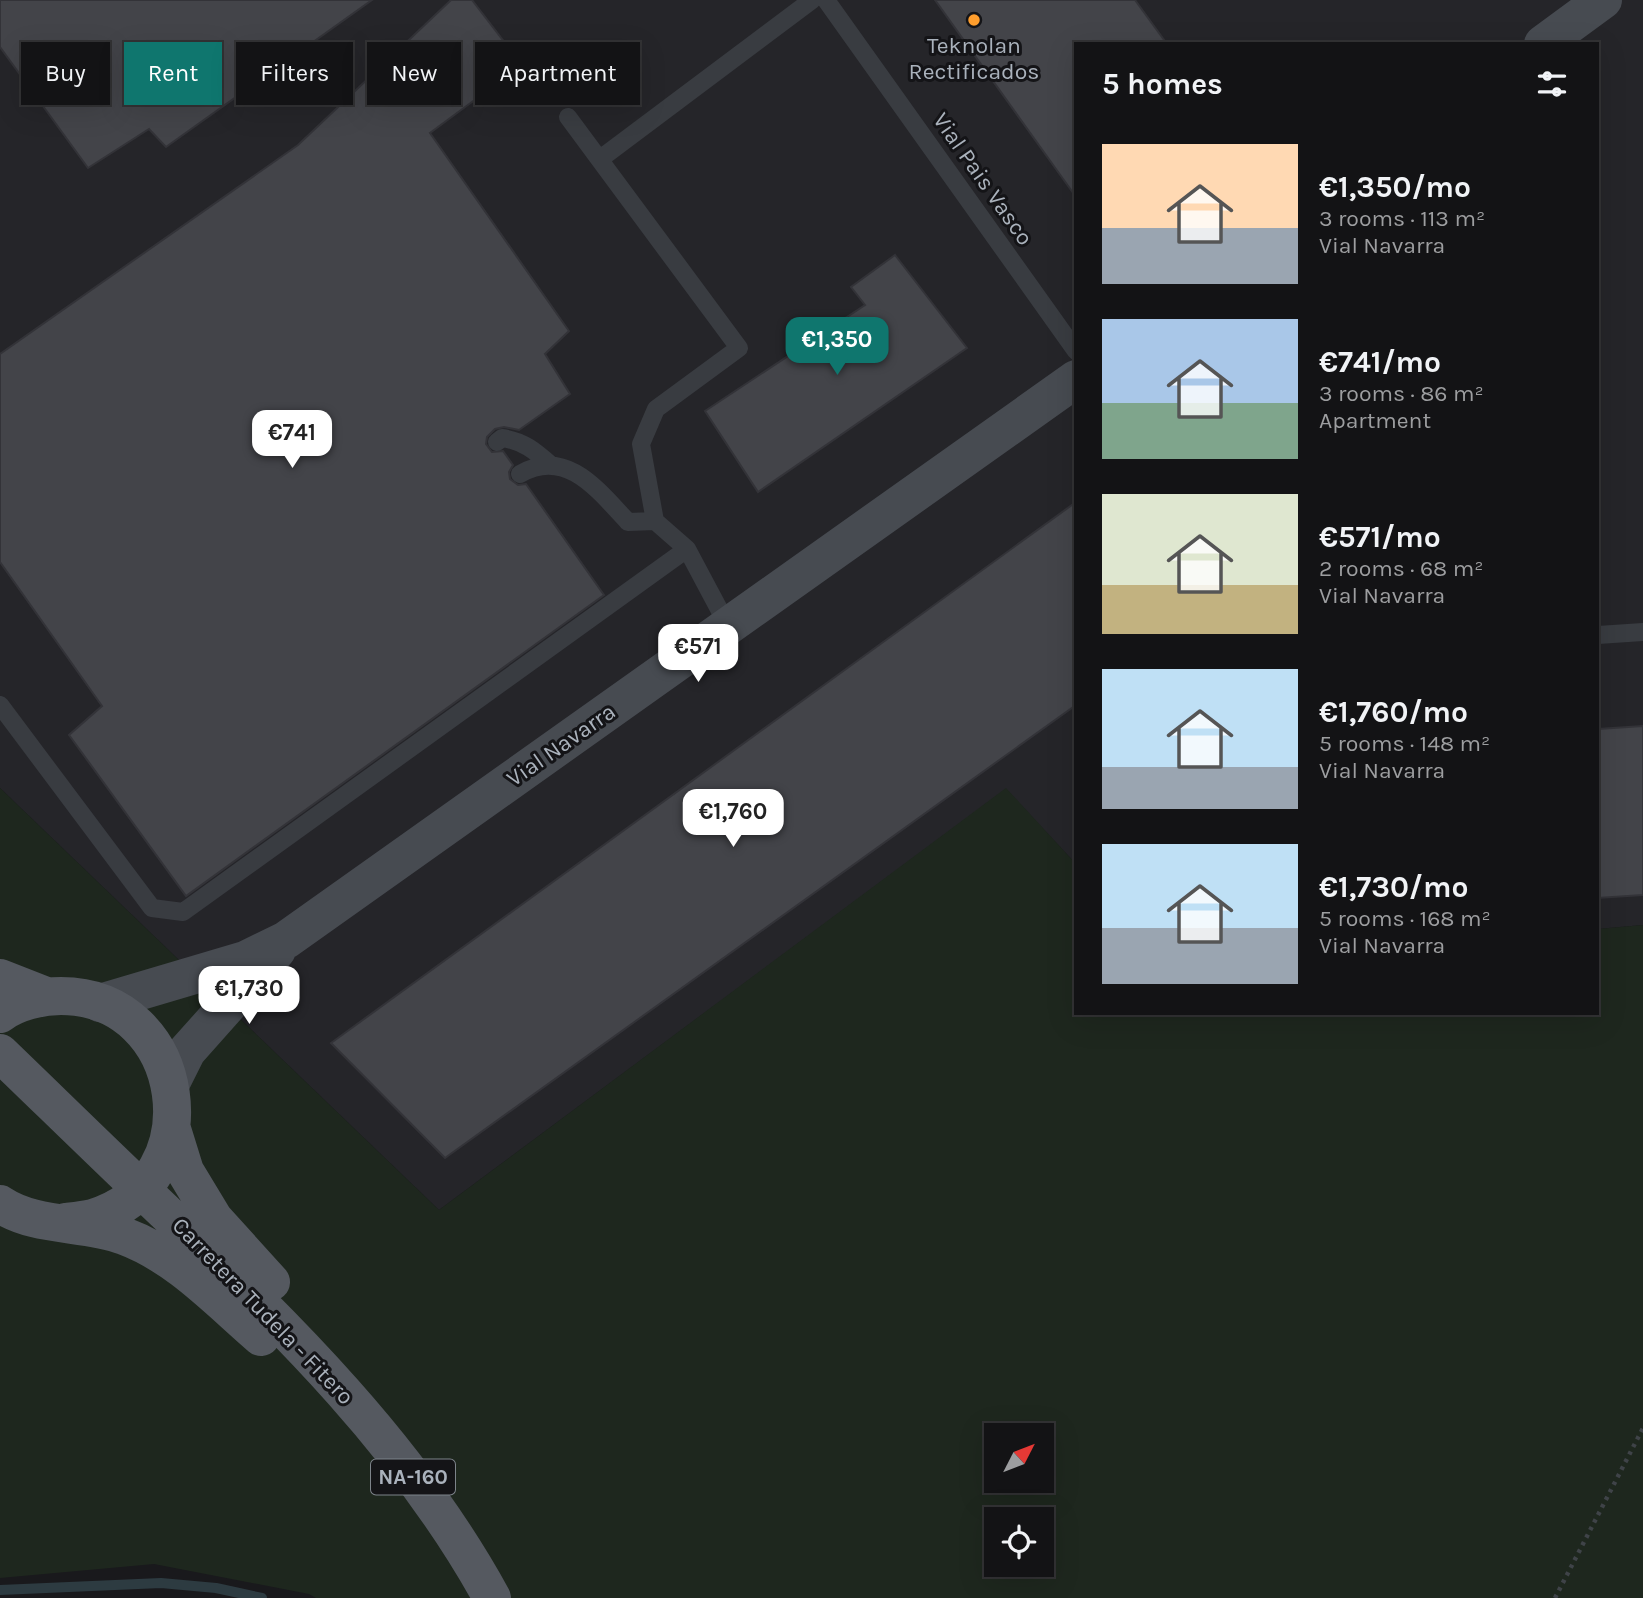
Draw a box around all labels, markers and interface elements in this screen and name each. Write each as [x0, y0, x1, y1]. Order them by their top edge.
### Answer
marker: Teknolan Rectificados [966, 12, 982, 28]
place label: Teknolan Rectificados [909, 32, 1039, 85]
chip: Buy [21, 42, 110, 105]
chip: Rent [124, 42, 222, 105]
chip: Filters [236, 42, 353, 105]
chip: New [367, 42, 461, 105]
chip: Apartment [475, 42, 640, 105]
icon: filters [1533, 65, 1571, 103]
text: 5 homes [1102, 66, 1223, 102]
street label: Vial Pais Vasco [927, 108, 1039, 250]
text: €1,350/mo [1319, 169, 1471, 205]
icon: home [1158, 172, 1242, 256]
text: 3 rooms · 113 m² [1319, 205, 1485, 232]
text: Vial Navarra [1319, 232, 1445, 259]
pin: €1,350 [780, 318, 894, 377]
text: €1,350 [802, 326, 872, 353]
text: €741/mo [1319, 344, 1441, 380]
icon: home [1158, 347, 1242, 431]
text: 3 rooms · 86 m² [1319, 380, 1484, 407]
text: Apartment [1319, 407, 1431, 434]
pin: €741 [251, 410, 333, 470]
text: €741 [268, 419, 316, 446]
text: €571/mo [1319, 519, 1441, 555]
icon: home [1158, 522, 1242, 606]
text: 2 rooms · 68 m² [1319, 555, 1483, 582]
text: Vial Navarra [1319, 582, 1445, 609]
pin: €571 [657, 624, 739, 684]
text: €571 [674, 633, 722, 660]
text: €1,760/mo [1319, 694, 1468, 730]
icon: home [1158, 697, 1242, 781]
street label: Vial Navarra [502, 698, 620, 792]
text: 5 rooms · 148 m² [1319, 730, 1490, 757]
text: Vial Navarra [1319, 757, 1445, 784]
pin: €1,760 [676, 790, 790, 849]
text: €1,760 [699, 798, 767, 825]
text: €1,730/mo [1319, 869, 1468, 905]
icon: home [1158, 872, 1242, 956]
text: 5 rooms · 168 m² [1319, 905, 1491, 932]
text: Vial Navarra [1319, 932, 1445, 959]
pin: €1,730 [192, 967, 306, 1026]
text: €1,730 [215, 975, 283, 1002]
street label: Carretera Tudela - Fitero [167, 1212, 359, 1410]
north arrow [984, 1423, 1054, 1493]
map controls [984, 1423, 1054, 1577]
road number: NA-160 [371, 1460, 455, 1494]
button: locate [984, 1507, 1054, 1577]

